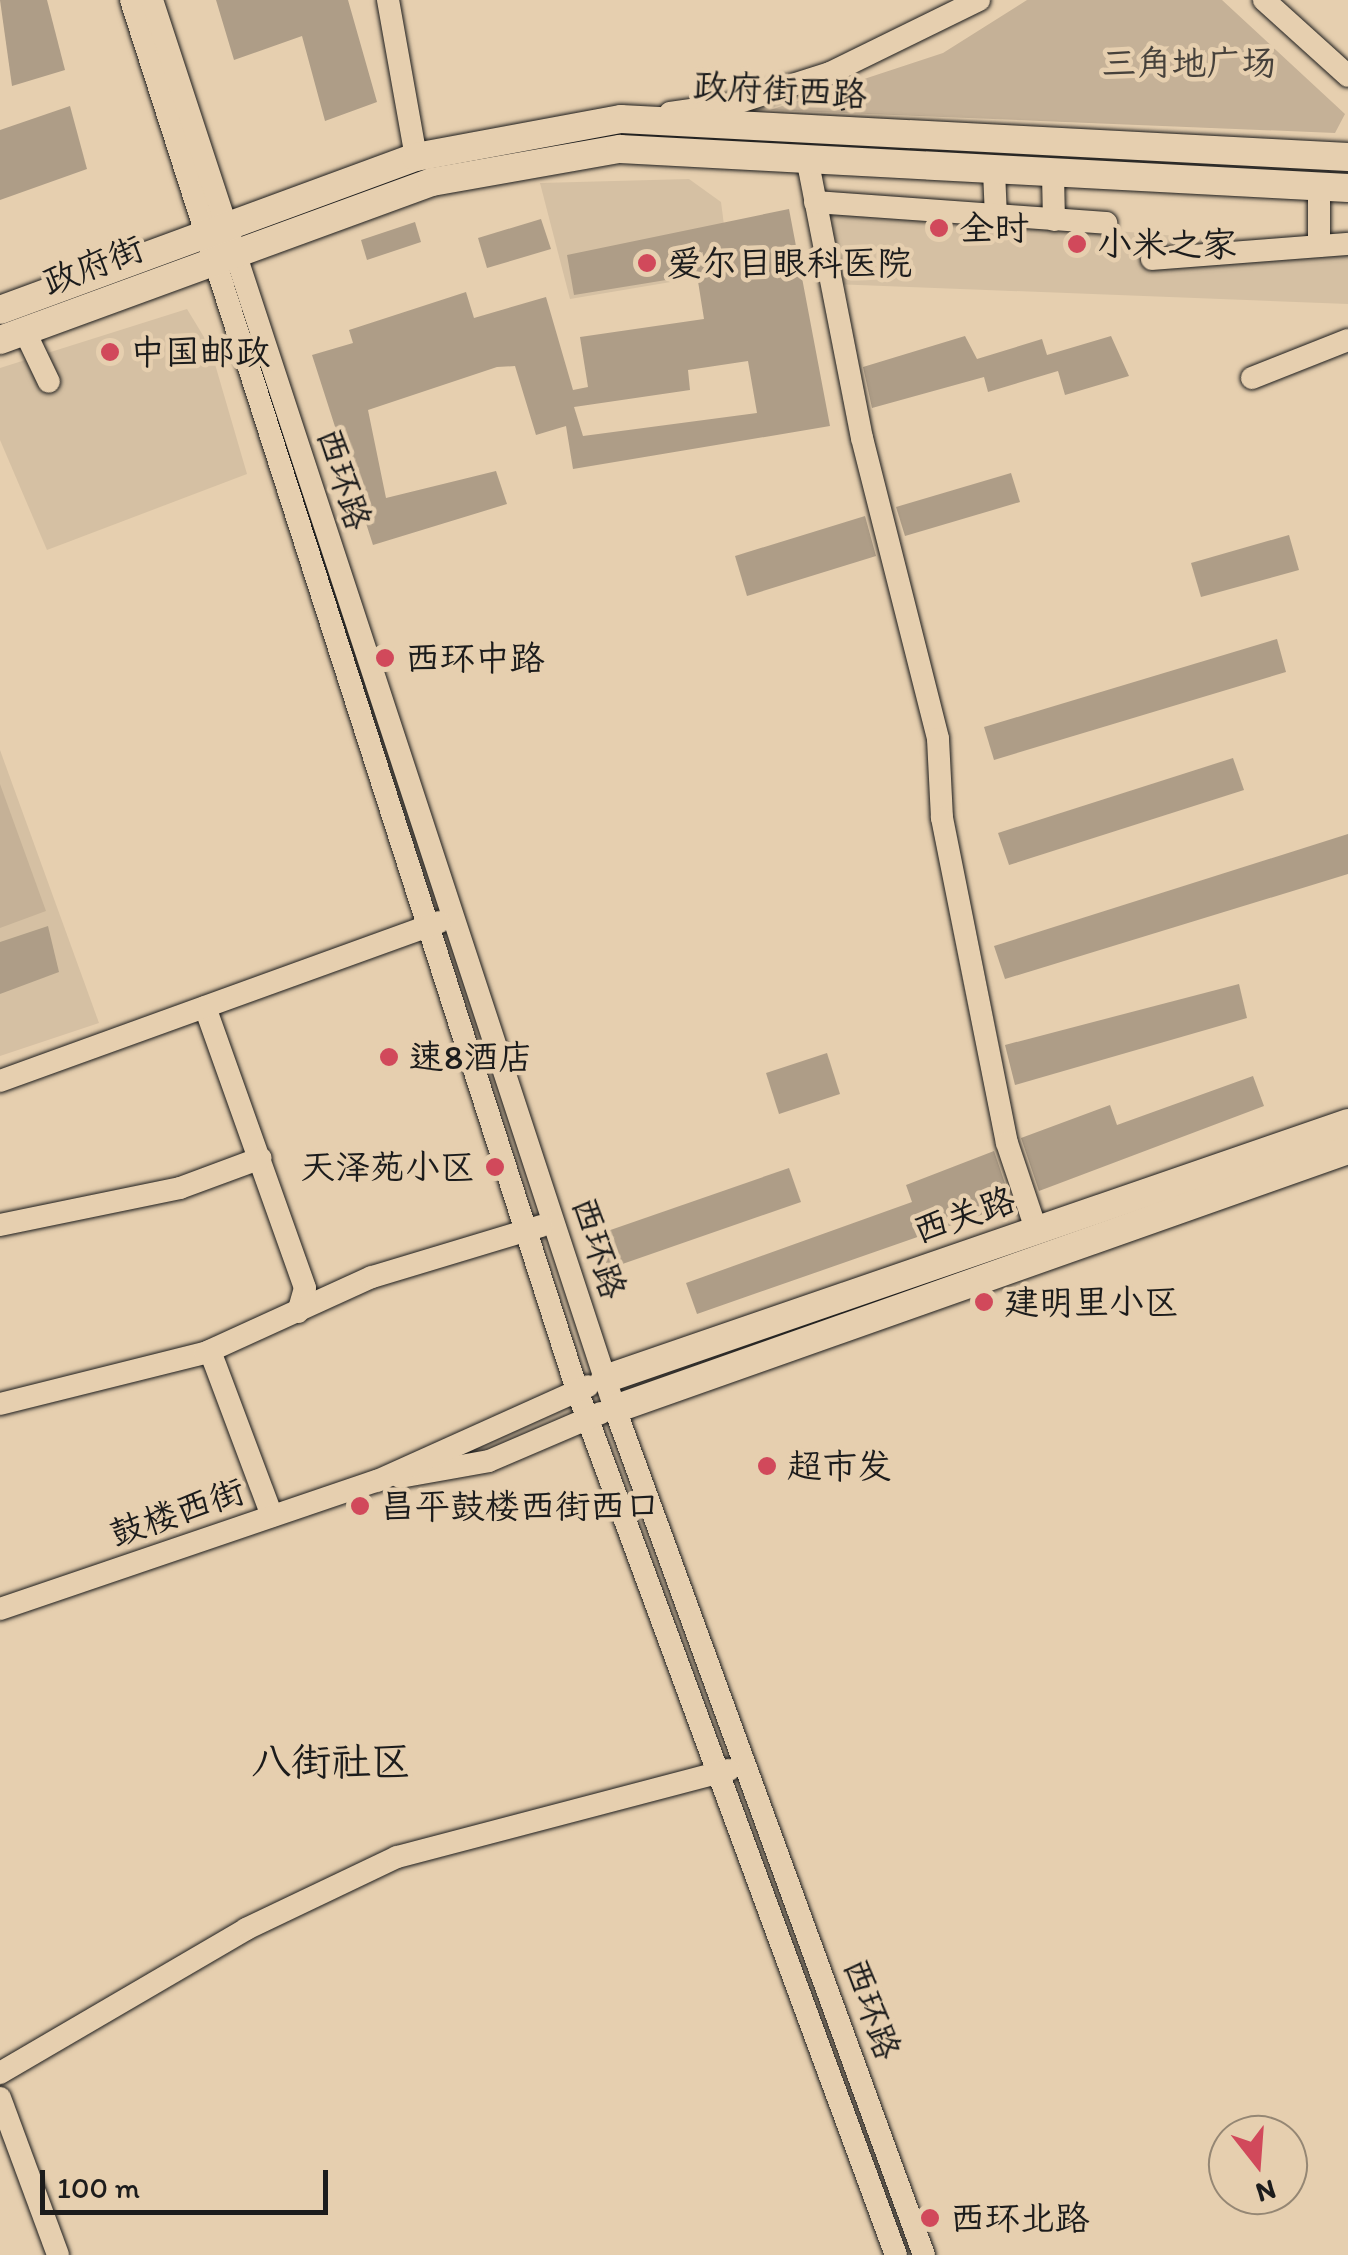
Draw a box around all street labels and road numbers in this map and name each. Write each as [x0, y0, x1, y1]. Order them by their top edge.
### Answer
street label: 政府街西路 [692, 64, 868, 116]
street label: 政府街 [36, 227, 150, 303]
street label: 西环路 [308, 423, 380, 535]
street label: 西关路 [908, 1178, 1020, 1252]
street label: 西环路 [563, 1192, 635, 1304]
street label: 鼓楼西街 [104, 1469, 250, 1555]
street label: 西环路 [834, 1952, 910, 2066]

